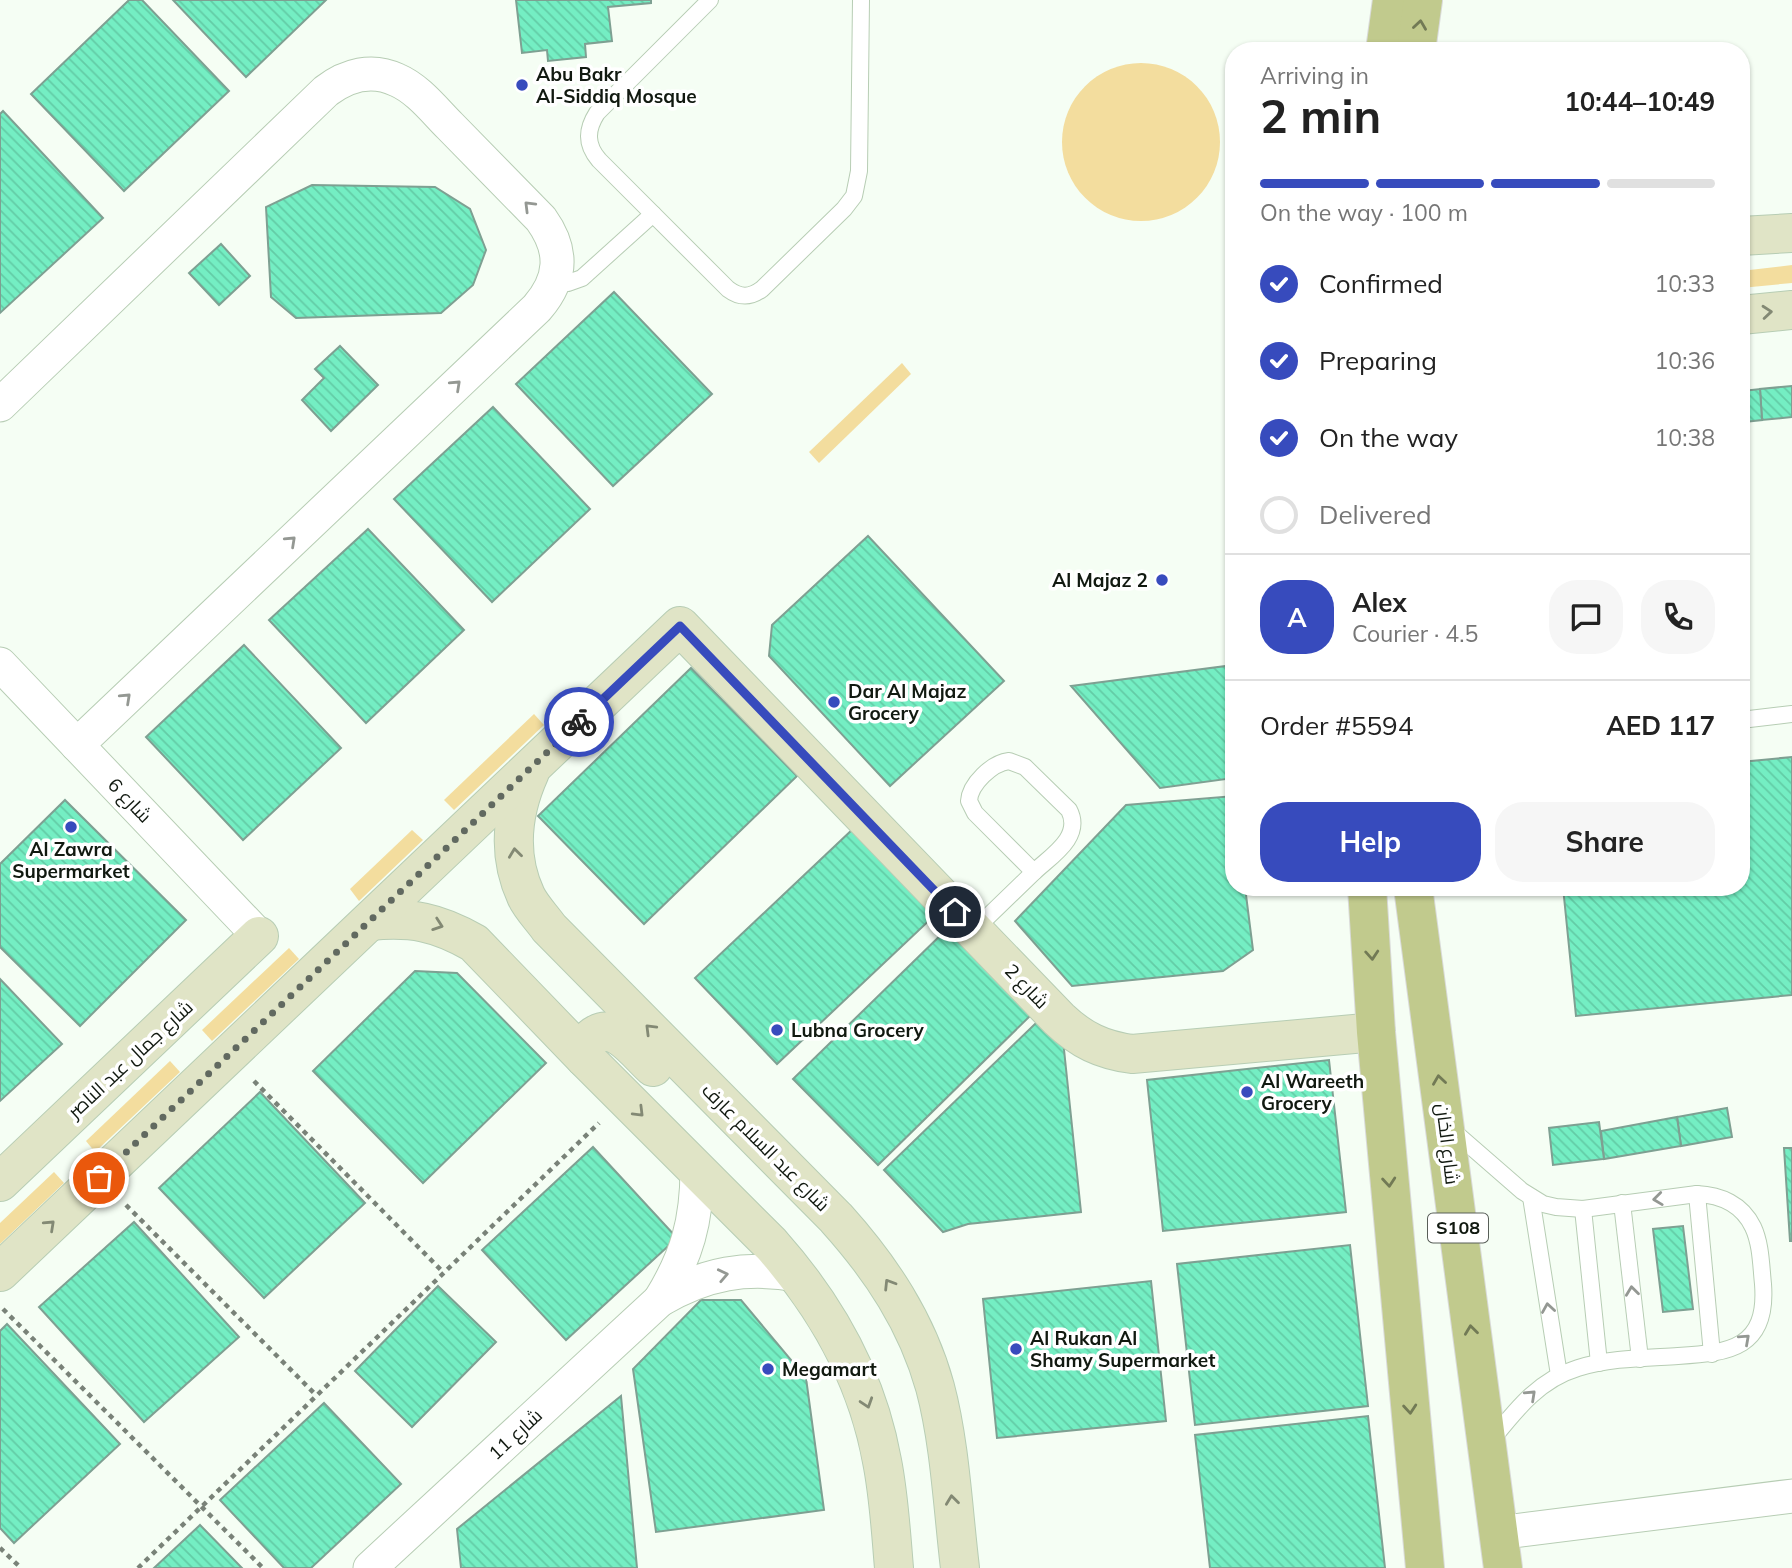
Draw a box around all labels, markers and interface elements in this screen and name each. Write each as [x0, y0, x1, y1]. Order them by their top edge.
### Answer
one-way arrow [1412, 20, 1427, 31]
text: Arriving in [1260, 61, 1369, 90]
place label: Abu Bakr Al-Siddiq Mosque [536, 62, 697, 108]
marker: Abu Bakr Al-Siddiq Mosque [514, 77, 530, 93]
text: 10:44–10:49 [1564, 85, 1715, 118]
text: 2 min [1260, 87, 1381, 145]
text: On the way · 100 m [1260, 198, 1468, 227]
one-way arrow [524, 202, 537, 215]
icon: check [1260, 265, 1298, 303]
text: Confirmed [1319, 267, 1443, 300]
text: 10:33 [1655, 269, 1715, 298]
one-way arrow [1761, 305, 1772, 320]
icon: check [1260, 342, 1298, 380]
text: Preparing [1319, 344, 1437, 377]
text: 10:36 [1655, 346, 1715, 375]
one-way arrow [448, 380, 461, 393]
icon: check [1260, 419, 1298, 457]
text: On the way [1319, 421, 1458, 454]
text: 10:38 [1655, 423, 1715, 452]
text: Delivered [1319, 498, 1432, 531]
one-way arrow [283, 537, 296, 550]
place label: Al Majaz 2 [1052, 568, 1148, 592]
marker: Al Majaz 2 [1154, 572, 1170, 588]
button: chat [1549, 580, 1623, 654]
button: phone [1641, 580, 1715, 654]
text: Alex [1352, 586, 1407, 619]
text: A [1287, 601, 1307, 634]
text: Courier · 4.5 [1352, 619, 1478, 648]
place label: Dar Al Majaz Grocery [848, 679, 966, 725]
courier [544, 687, 614, 757]
one-way arrow [118, 693, 131, 706]
marker: Dar Al Majaz Grocery [826, 694, 842, 710]
icon: bike [560, 703, 598, 741]
text: Order #5594 [1260, 709, 1413, 742]
text: AED 117 [1606, 709, 1715, 742]
street label: شارع 6 [101, 773, 157, 829]
button: Help [1260, 802, 1481, 882]
button: Share [1495, 802, 1715, 882]
marker: Al Zawra Supermarket [63, 819, 79, 835]
place label: Al Zawra Supermarket [12, 837, 130, 883]
one-way arrow [508, 847, 523, 858]
pin [925, 882, 985, 942]
icon: home [936, 893, 974, 931]
one-way arrow [431, 917, 443, 931]
one-way arrow [1364, 950, 1379, 961]
street label: شارع 2 [998, 959, 1054, 1015]
street label: شارع جمال عبد الناصر [62, 995, 199, 1125]
place label: Lubna Grocery [791, 1018, 924, 1042]
marker: Lubna Grocery [769, 1022, 785, 1038]
one-way arrow [645, 1025, 658, 1038]
place label: Al Wareeth Grocery [1261, 1069, 1364, 1115]
one-way arrow [1432, 1074, 1447, 1086]
street label: شارع عبد السلام عارف [695, 1078, 835, 1218]
marker: Al Wareeth Grocery [1239, 1084, 1255, 1100]
street label: شارع الخان [1429, 1102, 1465, 1186]
one-way arrow [630, 1103, 643, 1116]
pin [69, 1148, 129, 1208]
icon: bag [80, 1159, 118, 1197]
one-way arrow [1382, 1176, 1397, 1188]
one-way arrow [1652, 1191, 1664, 1206]
road number: S108 [1428, 1213, 1488, 1242]
one-way arrow [42, 1221, 55, 1234]
one-way arrow [717, 1268, 729, 1283]
one-way arrow [884, 1279, 897, 1292]
one-way arrow [1625, 1285, 1640, 1297]
one-way arrow [1541, 1302, 1556, 1314]
one-way arrow [1464, 1324, 1479, 1336]
place label: Al Rukan Al Shamy Supermarket [1030, 1326, 1215, 1372]
one-way arrow [1737, 1334, 1750, 1347]
marker: Al Rukan Al Shamy Supermarket [1008, 1341, 1024, 1357]
place label: Megamart [782, 1357, 877, 1381]
marker: Megamart [760, 1361, 776, 1377]
one-way arrow [1523, 1391, 1536, 1403]
one-way arrow [859, 1396, 873, 1409]
street label: شارع 11 [483, 1403, 548, 1466]
one-way arrow [1402, 1403, 1417, 1414]
one-way arrow [944, 1494, 959, 1506]

